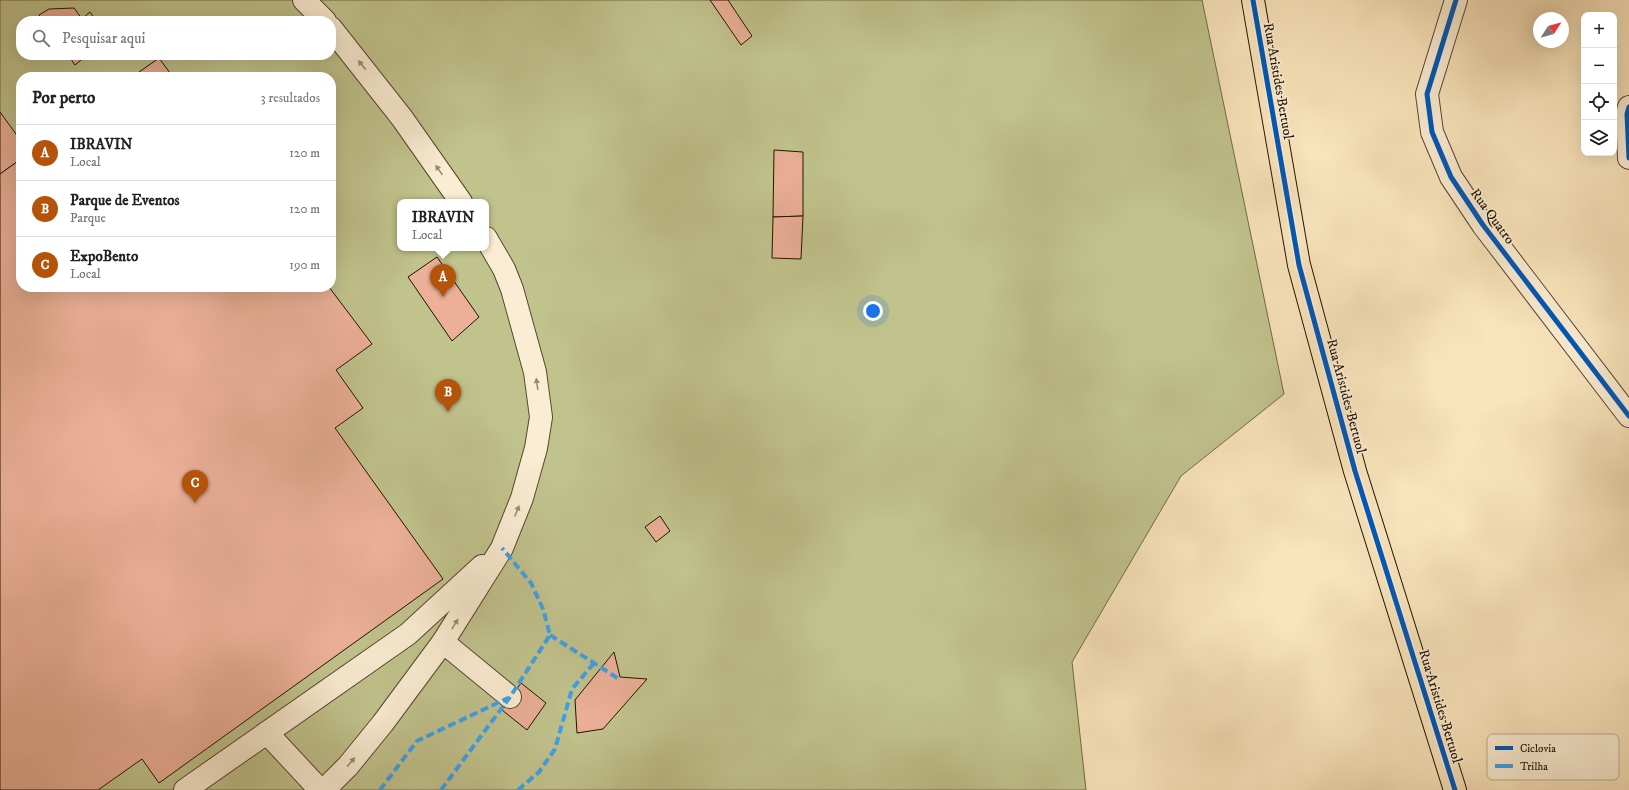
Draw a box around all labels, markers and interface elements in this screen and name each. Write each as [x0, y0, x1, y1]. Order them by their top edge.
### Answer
north arrow [1533, 12, 1569, 48]
map controls [1581, 12, 1617, 156]
button: + [1581, 12, 1617, 48]
search box [16, 16, 336, 60]
street label: Rua Aristides Bertuol [1259, 21, 1297, 142]
icon: search [30, 27, 52, 49]
text: Pesquisar aqui [62, 29, 145, 48]
button: − [1581, 48, 1617, 84]
one-way arrow [357, 60, 366, 71]
button: locate [1581, 84, 1617, 120]
text: Por perto [32, 87, 95, 109]
text: 3 resultados [261, 90, 320, 106]
button: layers [1581, 120, 1617, 156]
text: IBRAVIN [70, 135, 133, 154]
text: A [41, 145, 49, 161]
text: 120 m [289, 145, 320, 161]
text: Local [70, 154, 101, 170]
one-way arrow [435, 165, 443, 175]
street label: Rua Quatro [1466, 185, 1519, 248]
text: Parque de Eventos [70, 191, 180, 210]
popup [397, 199, 489, 251]
text: B [41, 201, 49, 217]
text: 120 m [289, 201, 320, 217]
text: IBRAVIN [412, 208, 474, 227]
text: Parque [70, 210, 106, 226]
text: Local [412, 227, 442, 243]
text: ExpoBento [70, 247, 138, 266]
text: C [41, 257, 49, 273]
text: 190 m [289, 257, 320, 273]
pin: A [430, 264, 456, 297]
text: Local [70, 266, 101, 282]
your location [863, 301, 883, 321]
street label: Rua Aristides Bertuol [1322, 337, 1370, 456]
one-way arrow [533, 378, 540, 390]
pin: B [435, 379, 461, 412]
pin: C [182, 470, 208, 503]
one-way arrow [514, 505, 520, 516]
one-way arrow [451, 618, 458, 630]
street label: Rua Aristides Bertuol [1414, 647, 1466, 766]
legend [1487, 734, 1619, 780]
text: Ciclovia [1520, 742, 1556, 756]
one-way arrow [347, 756, 356, 767]
text: Trilha [1520, 760, 1548, 774]

